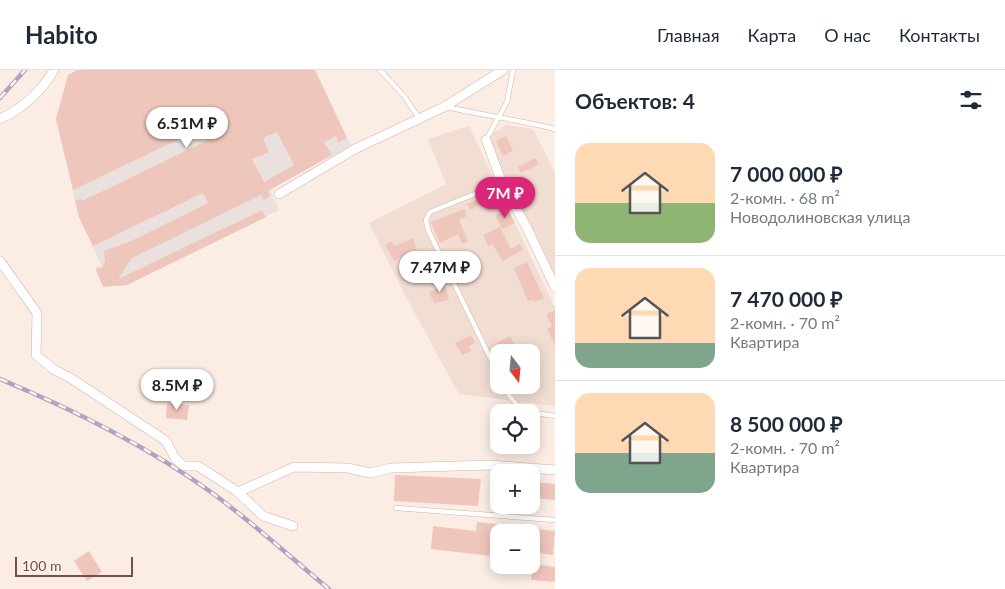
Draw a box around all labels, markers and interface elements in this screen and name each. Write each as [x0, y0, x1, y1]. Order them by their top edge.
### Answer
text: Habito [25, 20, 98, 49]
text: Главная [657, 24, 720, 46]
text: Карта [748, 24, 796, 46]
text: О нас [824, 24, 871, 46]
text: Контакты [899, 24, 980, 46]
icon: filters [957, 86, 985, 114]
text: Объектов: 4 [575, 88, 695, 113]
pin: 6.51M ₽ [141, 106, 233, 149]
text: 6.51M ₽ [157, 113, 217, 132]
text: 7 000 000 ₽ [730, 161, 843, 186]
icon: home [615, 163, 675, 223]
pin: 7M ₽ [475, 176, 535, 219]
text: 7M ₽ [486, 183, 524, 202]
text: 2-комн. · 68 m² [730, 188, 840, 207]
text: Новодолиновская улица [730, 207, 911, 226]
pin: 7.47M ₽ [394, 250, 486, 293]
text: 7.47M ₽ [410, 257, 470, 276]
text: 7 470 000 ₽ [730, 286, 843, 311]
icon: home [615, 288, 675, 348]
text: 2-комн. · 70 m² [730, 313, 840, 332]
text: Квартира [730, 332, 799, 351]
north arrow [490, 344, 540, 394]
map controls [490, 344, 540, 574]
pin: 8.5M ₽ [136, 368, 218, 411]
text: 8.5M ₽ [152, 375, 202, 394]
button: locate [490, 404, 540, 454]
text: 8 500 000 ₽ [730, 411, 843, 436]
icon: home [615, 413, 675, 473]
text: 2-комн. · 70 m² [730, 438, 840, 457]
text: Квартира [730, 457, 799, 476]
button: + [490, 464, 540, 514]
button: − [490, 524, 540, 574]
scale bar [15, 554, 132, 577]
text: 100 m [22, 557, 61, 574]

